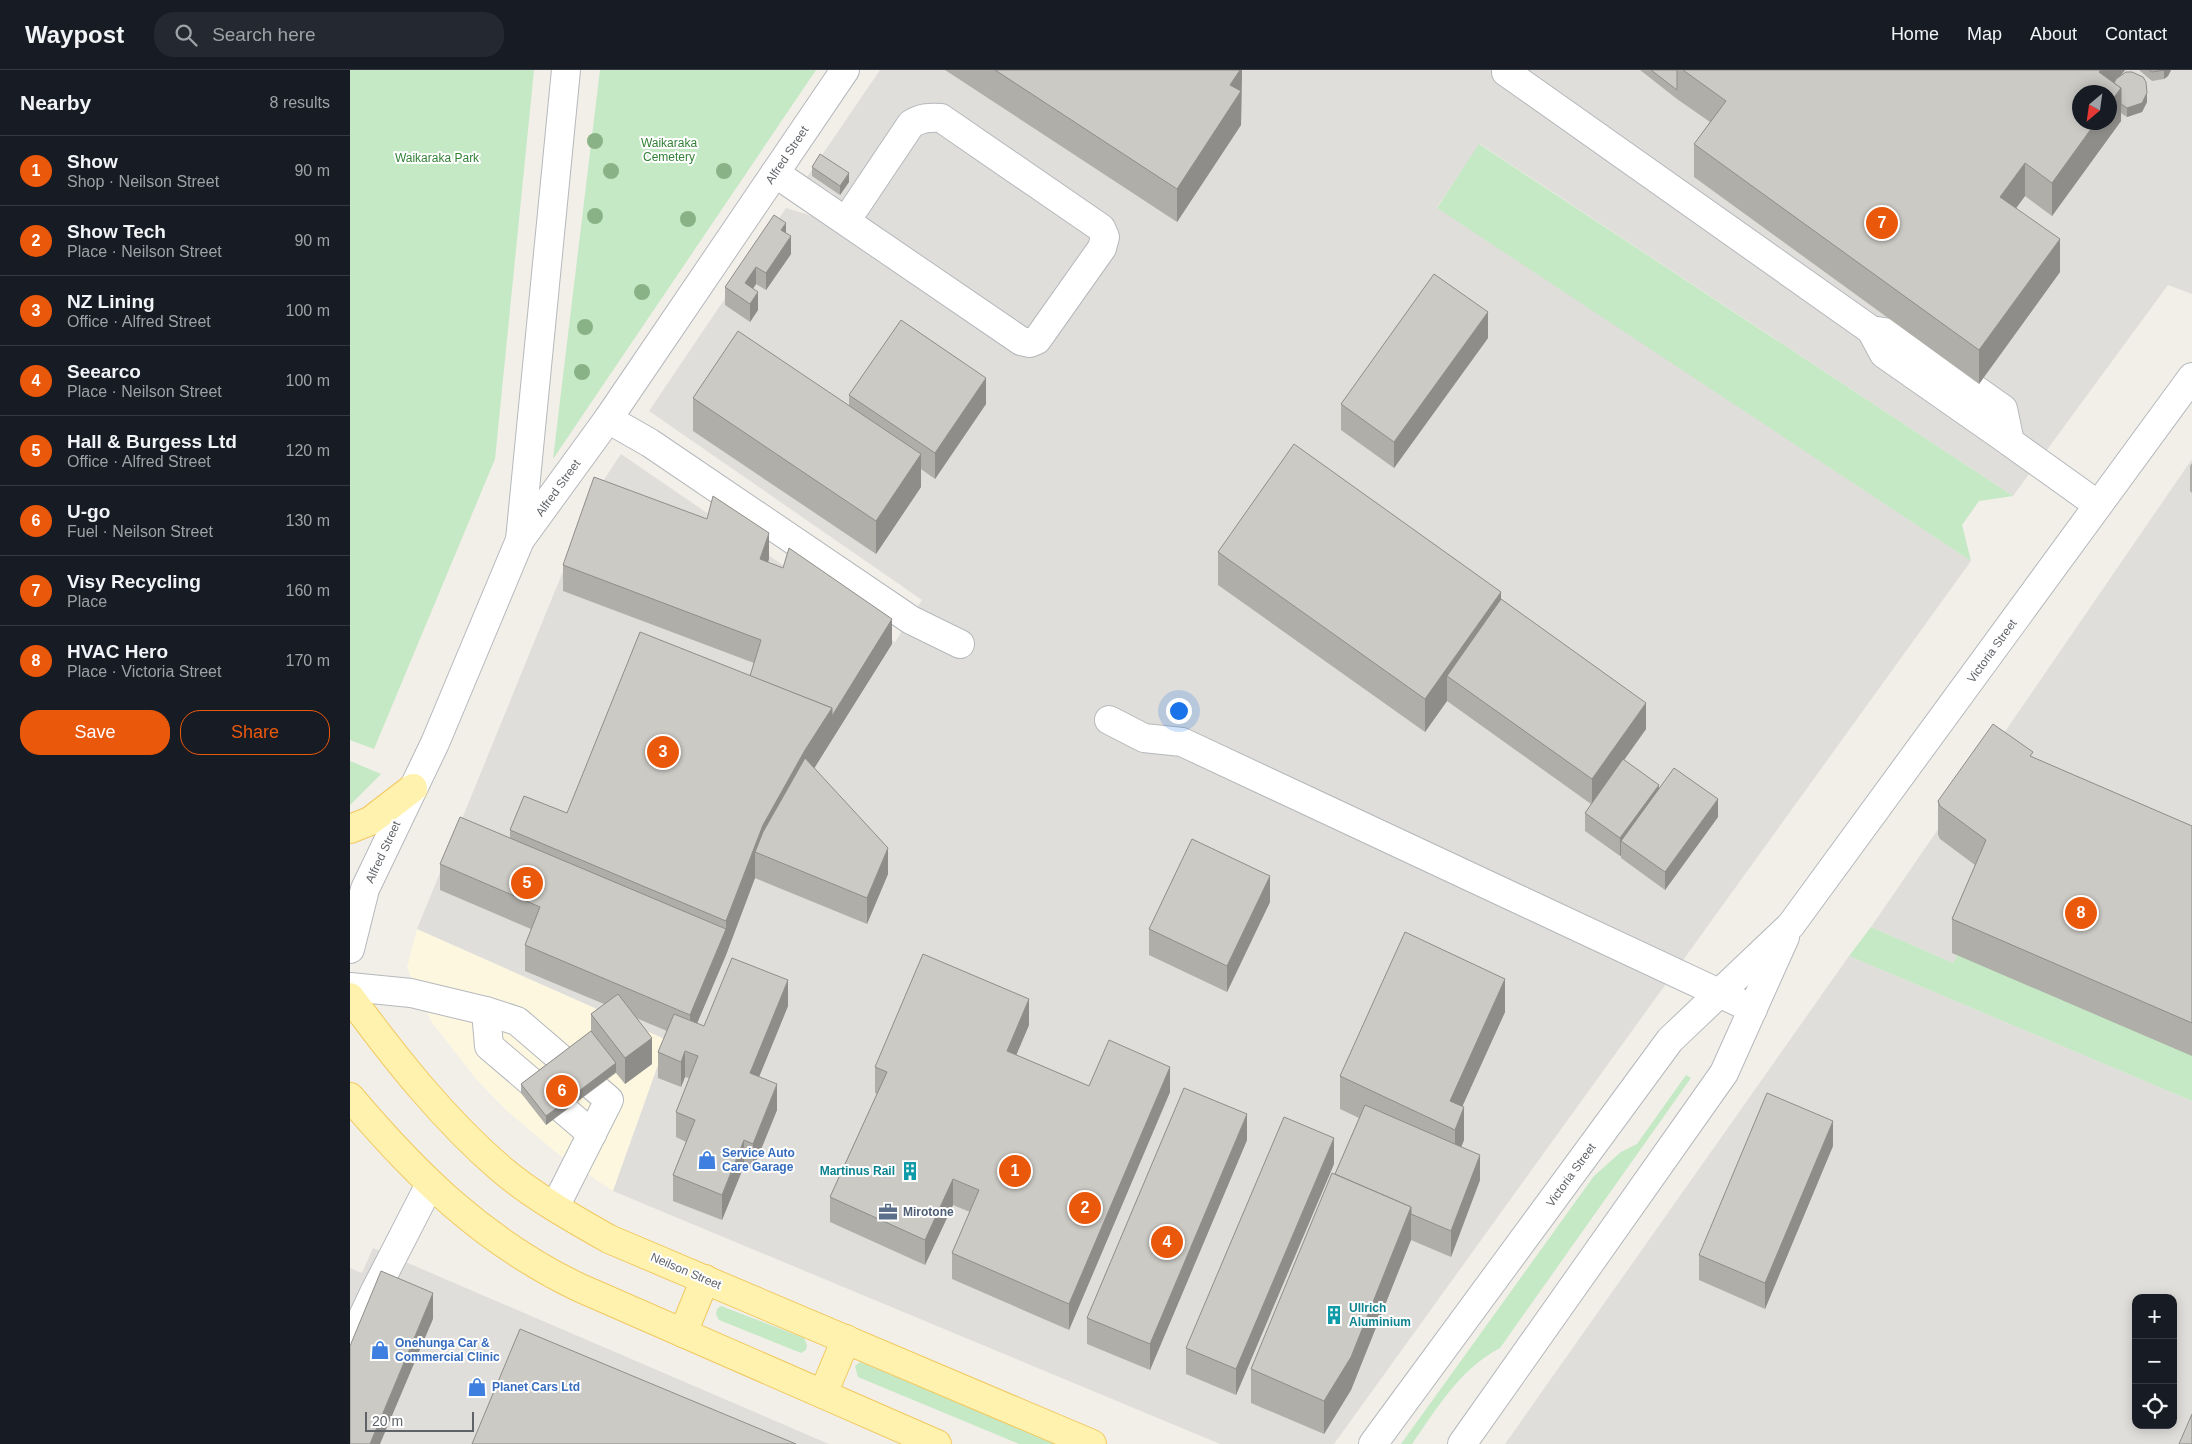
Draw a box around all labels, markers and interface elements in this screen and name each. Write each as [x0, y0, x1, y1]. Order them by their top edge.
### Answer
search box [154, 12, 504, 57]
text: Waypost [25, 21, 124, 48]
icon: search [172, 21, 200, 49]
text: Search here [212, 24, 316, 45]
text: Home [1891, 24, 1939, 44]
text: Map [1967, 24, 2002, 44]
text: About [2030, 24, 2077, 44]
text: Contact [2105, 24, 2167, 44]
north arrow [2072, 85, 2117, 130]
text: Nearby [20, 91, 91, 114]
text: 8 results [270, 94, 330, 111]
street label: Alfred Street [763, 123, 812, 187]
park label: Waikaraka Cemetery [641, 136, 697, 164]
text: Show [67, 151, 118, 172]
park label: Waikaraka Park [395, 151, 480, 165]
text: 1 [32, 162, 40, 179]
text: 90 m [294, 162, 330, 179]
text: Shop · Neilson Street [67, 173, 219, 190]
pin: 7 [1866, 204, 1898, 242]
text: Show Tech [67, 221, 166, 242]
text: 2 [32, 232, 40, 249]
text: 90 m [294, 232, 330, 249]
text: Place · Neilson Street [67, 243, 222, 260]
text: NZ Lining [67, 291, 155, 312]
text: 3 [32, 302, 40, 319]
text: 100 m [286, 302, 330, 319]
text: Office · Alfred Street [67, 313, 211, 330]
text: Seearco [67, 361, 141, 382]
text: 4 [32, 372, 40, 389]
text: 100 m [286, 372, 330, 389]
text: Place · Neilson Street [67, 383, 222, 400]
text: Hall & Burgess Ltd [67, 431, 237, 452]
text: 5 [32, 442, 40, 459]
text: 120 m [286, 442, 330, 459]
text: Office · Alfred Street [67, 453, 211, 470]
street label: Alfred Street [533, 456, 584, 519]
text: U-go [67, 501, 110, 522]
text: 6 [32, 512, 40, 529]
text: 130 m [286, 512, 330, 529]
text: Fuel · Neilson Street [67, 523, 213, 540]
text: Visy Recycling [67, 571, 201, 592]
text: 7 [32, 582, 40, 599]
text: 160 m [286, 582, 330, 599]
text: Place [67, 593, 107, 610]
street label: Victoria Street [1964, 616, 2020, 686]
text: HVAC Hero [67, 641, 168, 662]
text: 8 [32, 652, 40, 669]
text: 170 m [286, 652, 330, 669]
text: Place · Victoria Street [67, 663, 221, 680]
your location [1166, 698, 1192, 724]
button: Save [20, 710, 170, 755]
button: Share [180, 710, 330, 755]
pin: 3 [647, 733, 679, 771]
street label: Alfred Street [363, 818, 404, 885]
pin: 5 [511, 864, 543, 902]
pin: 8 [2065, 894, 2097, 932]
pin: 6 [546, 1072, 578, 1110]
street label: Victoria Street [1543, 1140, 1599, 1210]
place label: Service Auto Care Garage [722, 1146, 795, 1174]
shop icon: Service Auto Care Garage [696, 1149, 718, 1171]
pin: 1 [999, 1152, 1031, 1190]
building icon: Martinus Rail [899, 1160, 921, 1182]
place label: Martinus Rail [820, 1164, 895, 1178]
pin: 2 [1069, 1189, 1101, 1227]
office icon: Mirotone [877, 1201, 899, 1223]
place label: Mirotone [903, 1205, 954, 1219]
pin: 4 [1151, 1223, 1183, 1261]
street label: Neilson Street [649, 1250, 724, 1292]
map controls [2132, 1294, 2177, 1429]
button: + [2132, 1294, 2177, 1339]
place label: Ullrich Aluminium [1349, 1301, 1411, 1329]
building icon: Ullrich Aluminium [1323, 1304, 1345, 1326]
place label: Onehunga Car & Commercial Clinic [395, 1336, 500, 1364]
shop icon: Onehunga Car & Commercial Clinic [369, 1339, 391, 1361]
button: − [2132, 1339, 2177, 1384]
shop icon: Planet Cars Ltd [466, 1376, 488, 1398]
place label: Planet Cars Ltd [492, 1380, 580, 1394]
button: locate [2132, 1384, 2177, 1429]
scale bar [365, 1409, 474, 1432]
text: 20 m [372, 1413, 403, 1429]

